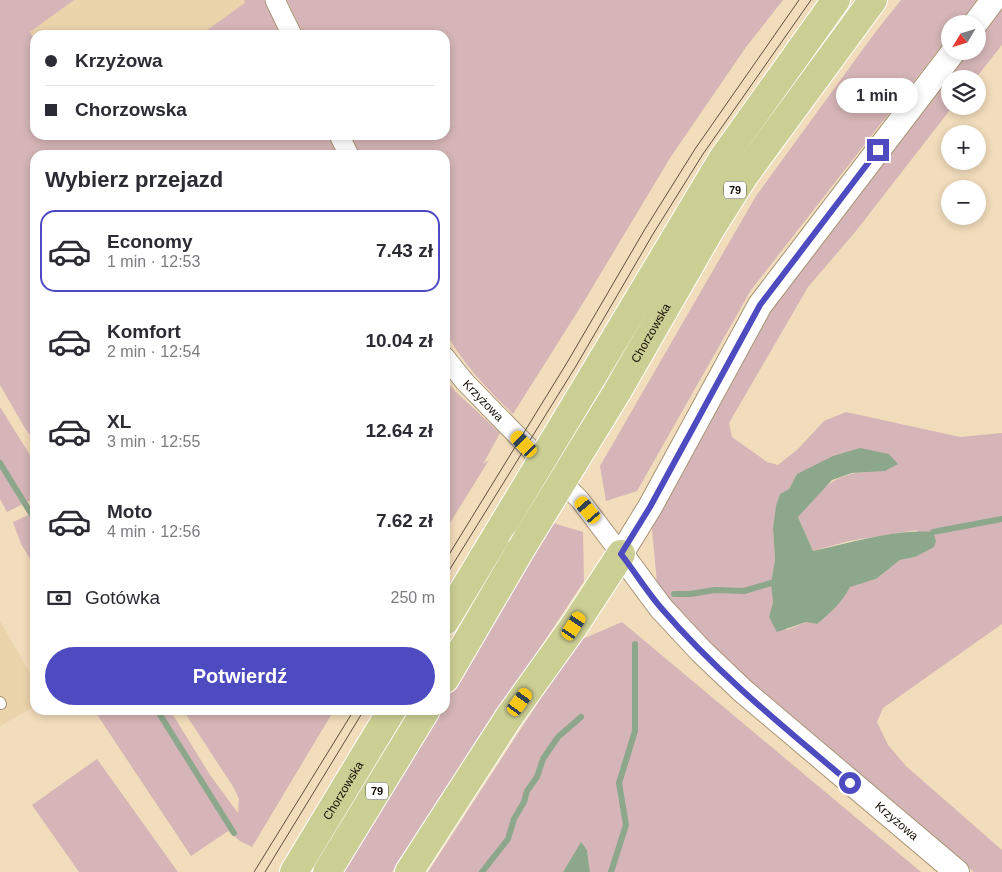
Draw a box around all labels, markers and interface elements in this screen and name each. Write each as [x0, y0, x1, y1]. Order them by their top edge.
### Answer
north arrow [941, 15, 986, 60]
map controls [941, 15, 986, 225]
text: Krzyżowa [75, 50, 163, 71]
button: layers [941, 70, 986, 115]
callout: 1 min [837, 78, 919, 112]
text: 1 min [856, 87, 898, 104]
text: Chorzowska [75, 99, 187, 120]
button: + [941, 125, 986, 170]
route end [867, 139, 889, 161]
text: Wybierz przejazd [45, 167, 223, 192]
button: − [941, 180, 986, 225]
road number: 79 [724, 182, 746, 198]
icon: car [47, 229, 92, 274]
text: Economy [107, 231, 193, 252]
text: 7.43 zł [376, 240, 433, 261]
text: 1 min · 12:53 [107, 253, 200, 270]
street label: Chorzowska [628, 301, 674, 365]
icon: car [47, 319, 92, 364]
text: Komfort [107, 321, 181, 342]
text: 10.04 zł [365, 330, 433, 351]
text: 2 min · 12:54 [107, 343, 200, 360]
street label: Krzyżowa [460, 377, 507, 424]
icon: car [47, 409, 92, 454]
text: XL [107, 411, 131, 432]
text: 12.64 zł [365, 420, 433, 441]
car [508, 428, 539, 460]
text: 3 min · 12:55 [107, 433, 200, 450]
car [572, 494, 603, 526]
icon: car [47, 499, 92, 544]
text: Moto [107, 501, 152, 522]
text: 7.62 zł [376, 510, 433, 531]
text: 4 min · 12:56 [107, 523, 200, 540]
icon: cash [45, 584, 73, 612]
text: Gotówka [85, 587, 160, 608]
text: 250 m [391, 589, 435, 606]
car [559, 609, 588, 643]
button: Potwierdź [45, 647, 435, 705]
car [505, 685, 534, 719]
street label: Chorzowska [320, 759, 366, 823]
route start [839, 772, 861, 794]
road number: 79 [366, 782, 388, 799]
street label: Krzyżowa [872, 799, 921, 843]

